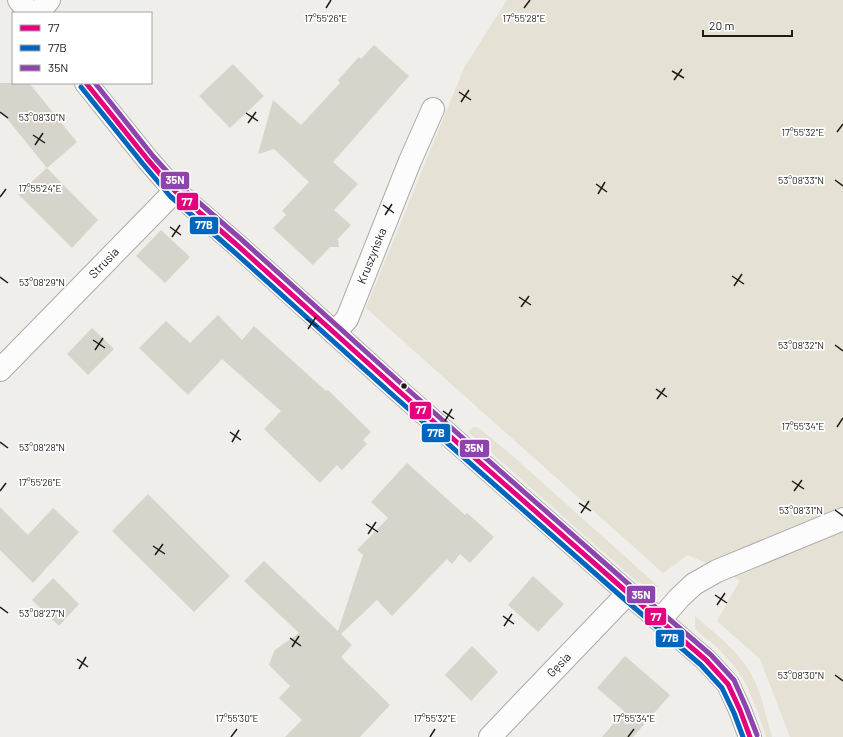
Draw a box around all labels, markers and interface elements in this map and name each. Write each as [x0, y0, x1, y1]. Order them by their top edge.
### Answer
legend [12, 12, 152, 84]
text: 17°55'26"E [305, 12, 347, 24]
text: 17°55'28"E [503, 12, 545, 24]
scale bar [703, 12, 792, 38]
text: 20 m [709, 18, 735, 32]
text: 77 [48, 20, 60, 34]
text: 77B [48, 40, 67, 54]
text: 35N [48, 60, 68, 74]
text: 53°08'30"N [19, 111, 65, 123]
text: 17°55'32"E [782, 126, 824, 138]
line badge: 35N [160, 171, 190, 190]
text: 35N [165, 173, 185, 186]
text: 53°08'33"N [778, 174, 824, 186]
text: 17°55'24"E [18, 182, 62, 194]
line badge: 77 [176, 192, 199, 211]
text: 77 [182, 195, 193, 208]
line badge: 77B [189, 216, 219, 235]
text: 77B [195, 218, 213, 231]
street label: Kruszyńska [354, 226, 389, 286]
street label: Strusia [85, 244, 121, 281]
text: 53°08'29"N [19, 276, 65, 288]
text: 53°08'32"N [778, 339, 824, 351]
unlabelled marker [399, 381, 409, 391]
line badge: 77 [409, 401, 432, 420]
text: 77 [416, 403, 427, 416]
text: 17°55'34"E [782, 420, 824, 432]
line badge: 77B [421, 423, 451, 443]
text: 77B [427, 426, 445, 439]
line badge: 35N [459, 439, 490, 458]
text: 53°08'28"N [19, 441, 65, 453]
text: 35N [464, 441, 484, 454]
text: 17°55'26"E [19, 476, 61, 488]
text: 53°08'31"N [779, 504, 823, 516]
line badge: 35N [626, 585, 656, 604]
text: 35N [631, 588, 651, 601]
text: 53°08'27"N [19, 607, 65, 619]
line badge: 77 [644, 607, 667, 626]
text: 77 [651, 610, 662, 623]
line badge: 77B [655, 629, 685, 648]
text: 77B [661, 631, 679, 644]
street label: Gęsia [543, 649, 573, 679]
text: 53°08'30"N [778, 669, 824, 681]
text: 17°55'30"E [215, 712, 259, 724]
text: 17°55'32"E [414, 712, 456, 724]
text: 17°55'34"E [613, 712, 655, 724]

